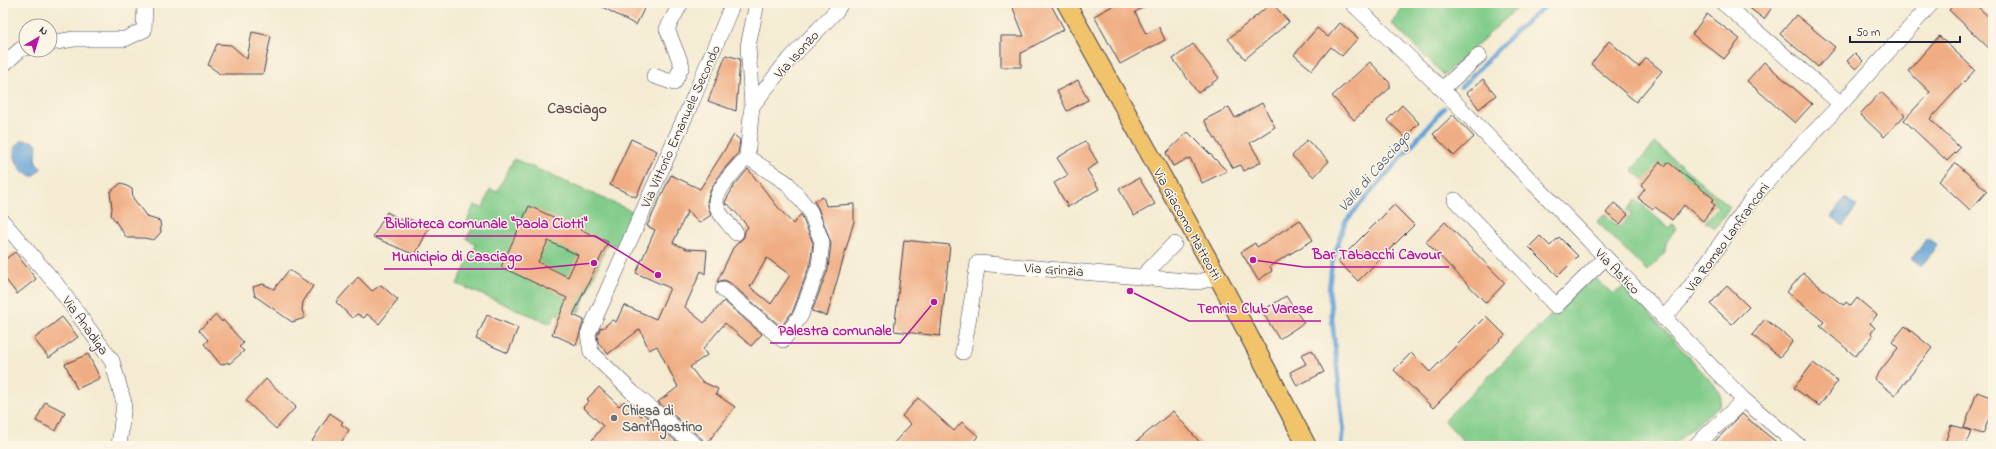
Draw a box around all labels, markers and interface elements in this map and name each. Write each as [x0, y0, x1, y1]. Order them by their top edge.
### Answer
north arrow [18, 18, 58, 58]
scale bar [1850, 18, 1960, 44]
text: N [36, 22, 51, 40]
text: 50 m [1856, 24, 1880, 42]
street label: Via Isonzo [769, 26, 825, 85]
street label: Via Vittorio Emanuele Secondo [636, 42, 727, 212]
district label: Casciago [547, 97, 607, 122]
water label: Valle di Casciago [1333, 125, 1418, 218]
street label: Via Giacomo Matteotti [1147, 164, 1226, 285]
street label: Via Romeo Lanfranconi [1681, 179, 1775, 298]
callout: Biblioteca comunale "Paola Ciotti" [376, 209, 595, 236]
text: Biblioteca comunale "Paola Ciotti" [384, 213, 588, 235]
callout: Bar Tabacchi Cavour [1304, 240, 1449, 267]
callout: Municipio di Casciago [384, 242, 530, 269]
street label: Via Astico [1589, 243, 1644, 300]
text: Bar Tabacchi Cavour [1311, 244, 1442, 266]
text: Municipio di Casciago [392, 246, 522, 270]
street label: Via Grinzia [1023, 258, 1084, 283]
street label: Via Anadiga [55, 291, 113, 360]
callout: Tennis Club Varese [1189, 294, 1321, 321]
text: Tennis Club Varese [1197, 298, 1314, 320]
callout: Palestra comunale [770, 316, 900, 343]
text: Palestra comunale [778, 320, 893, 342]
place label: Chiesa di Sant'Agostino [622, 401, 702, 440]
marker: Chiesa di Sant'Agostino [609, 413, 619, 423]

